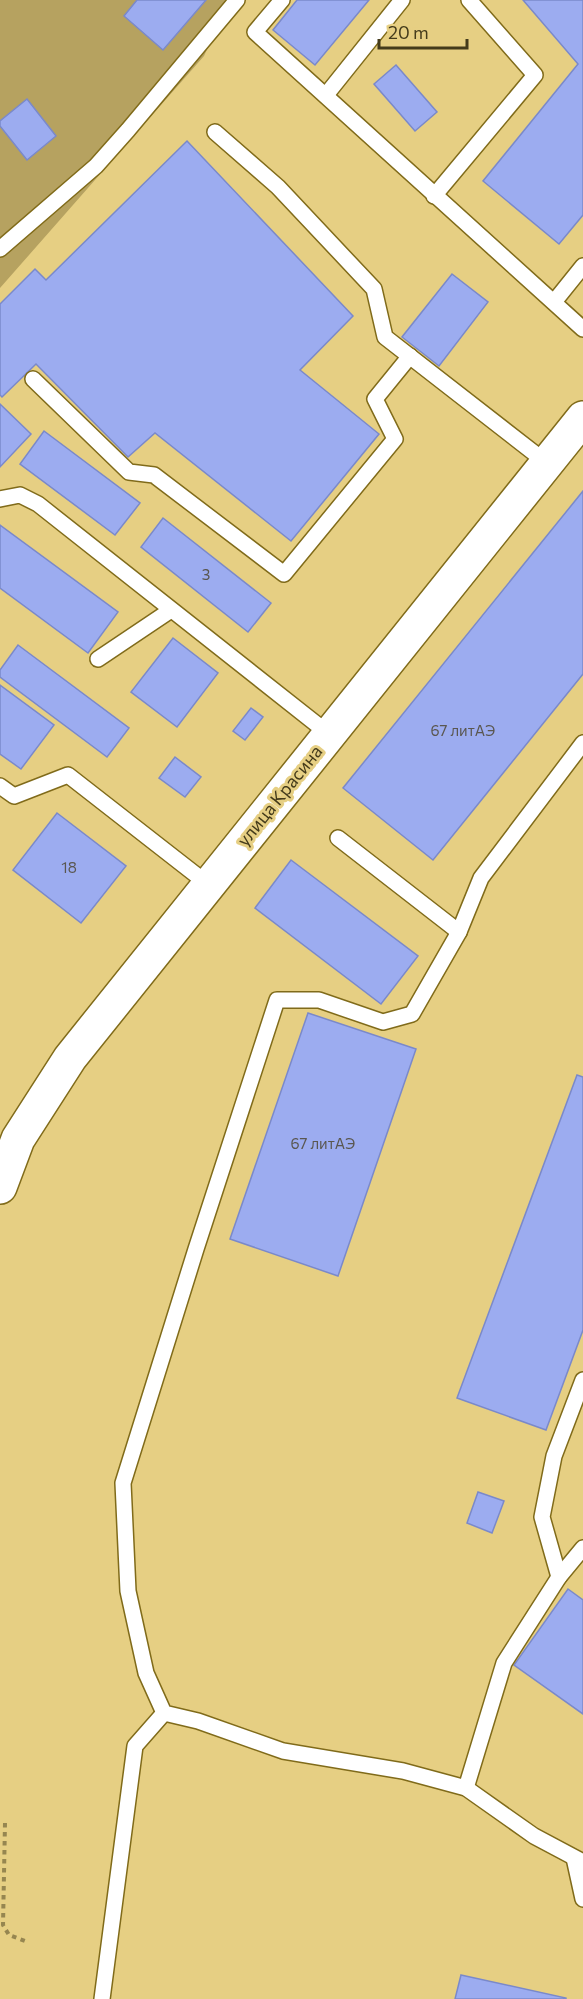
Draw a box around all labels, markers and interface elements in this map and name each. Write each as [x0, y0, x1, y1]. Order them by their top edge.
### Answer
scale bar [379, 12, 468, 50]
text: 20 m [388, 21, 429, 43]
house number: 3 [202, 565, 210, 583]
house number: 67 литАЭ [431, 721, 495, 739]
street label: улица Красина [232, 740, 327, 850]
house number: 18 [61, 858, 77, 876]
house number: 67 литАЭ [291, 1134, 355, 1152]

